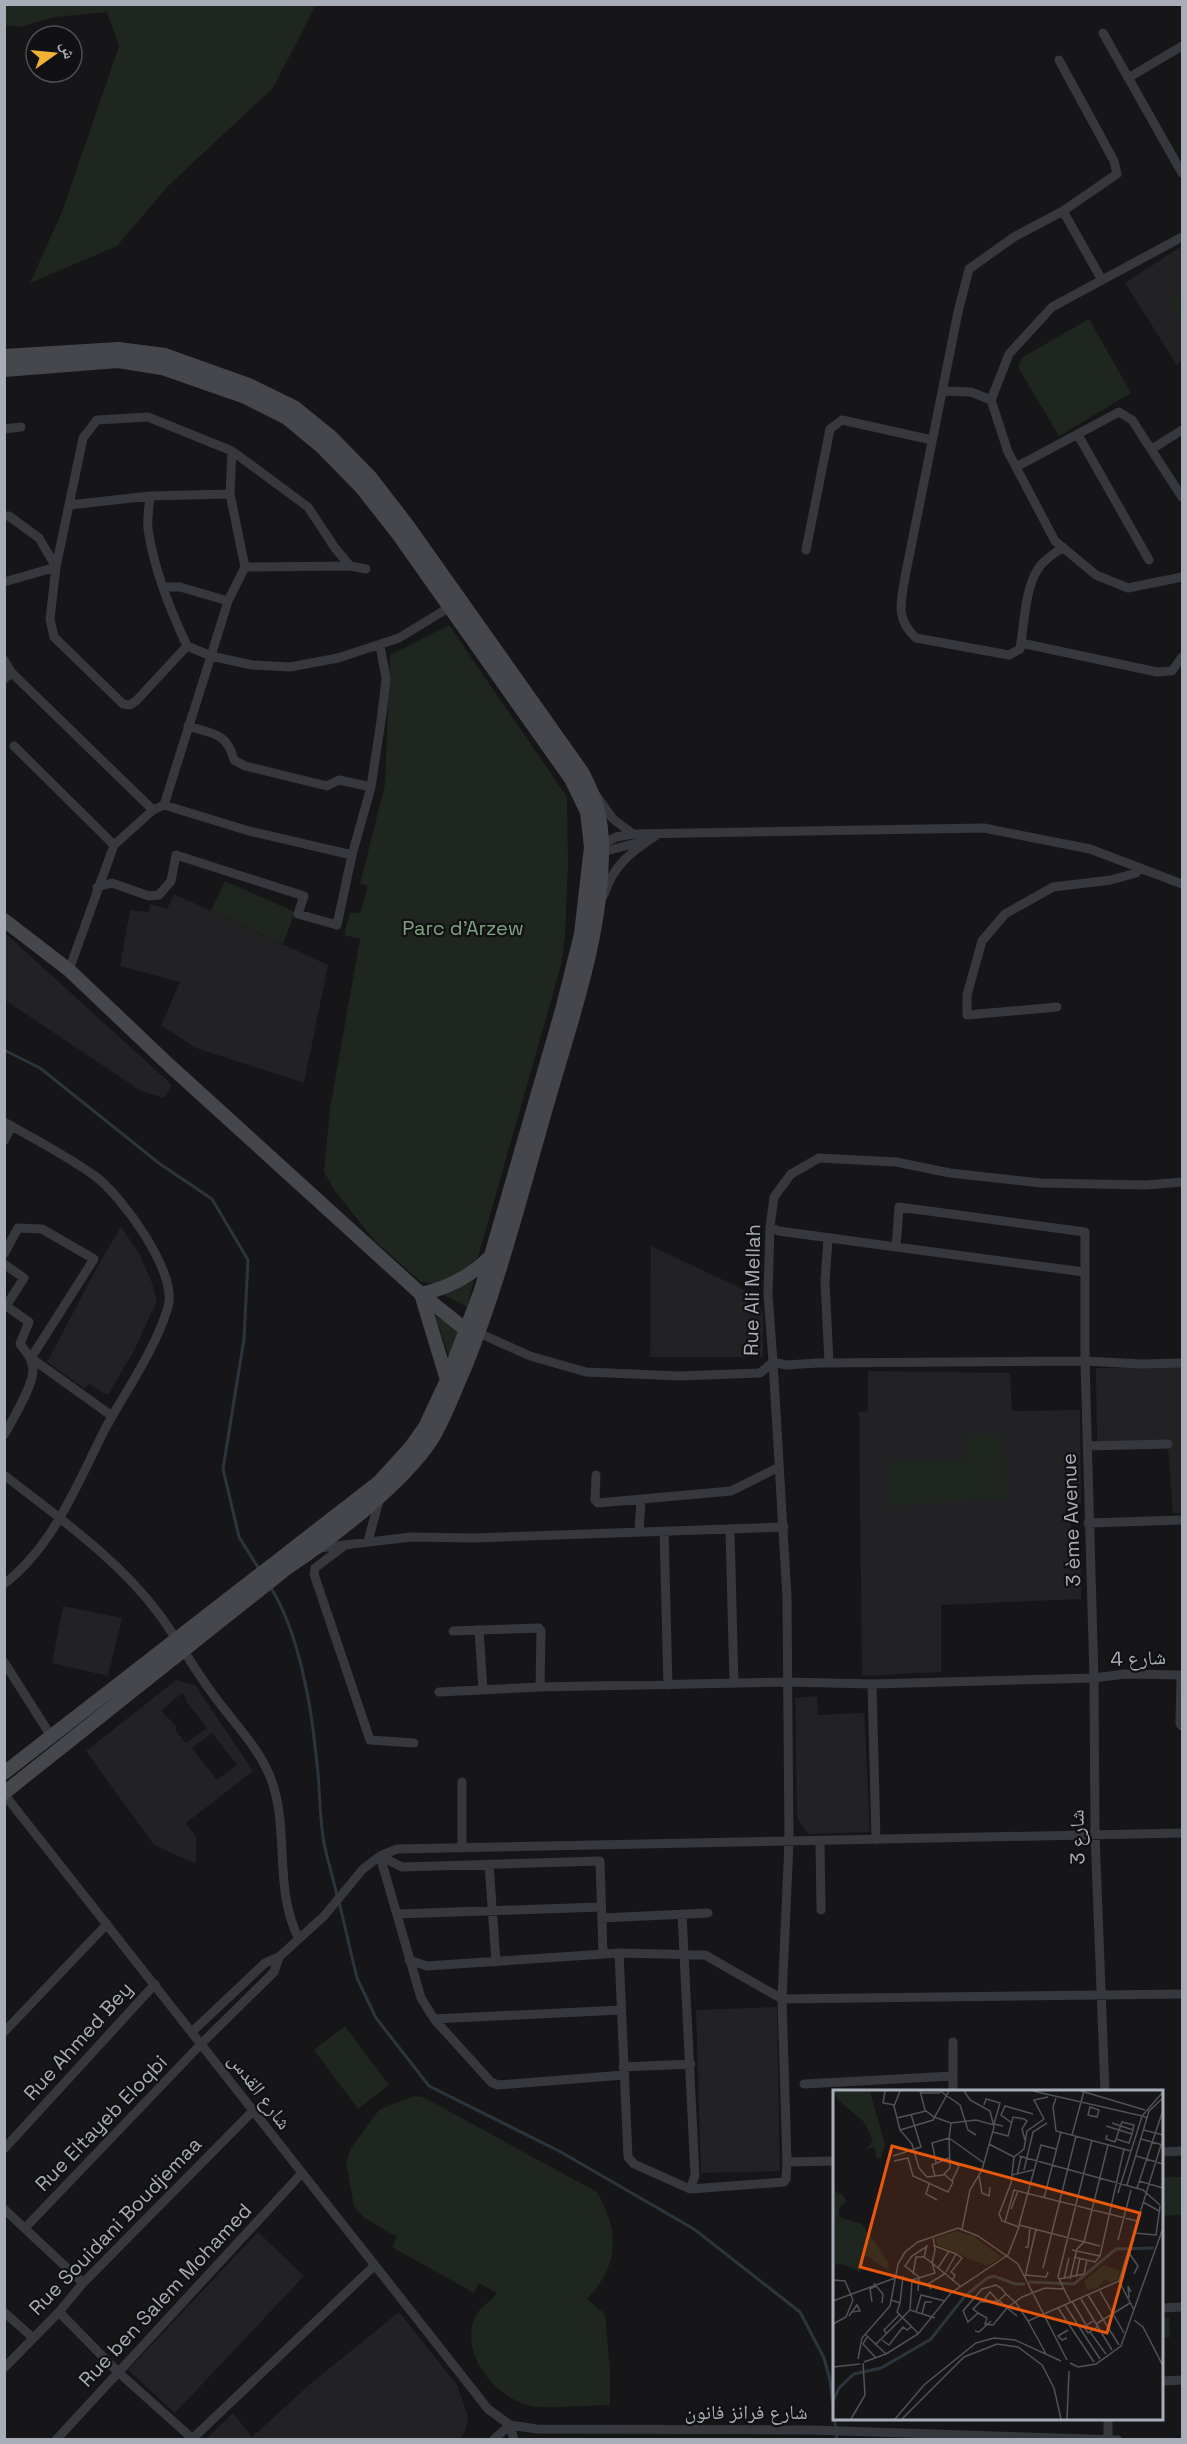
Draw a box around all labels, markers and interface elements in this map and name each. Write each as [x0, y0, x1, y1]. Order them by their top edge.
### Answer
north arrow [24, 24, 84, 84]
text: ش [56, 39, 80, 61]
park label: Parc d'Arzew [402, 915, 524, 941]
street label: Rue Ali Mellah [738, 1224, 766, 1356]
street label: 3 ème Avenue [1056, 1453, 1086, 1587]
street label: شارع 4 [1110, 1644, 1166, 1672]
street label: شارع 3 [1064, 1809, 1090, 1865]
street label: Rue Ahmed Bey [18, 1976, 138, 2106]
street label: شارع القدس [223, 2047, 297, 2135]
street label: Rue Eltayeb Eloqbi [29, 2049, 173, 2197]
inset map [833, 2090, 1163, 2420]
street label: Rue Souidani Boudjemaa [23, 2131, 207, 2321]
street label: Rue ben Salem Mohamed [73, 2198, 257, 2392]
street label: شارع فرانز فانون [684, 2399, 808, 2425]

